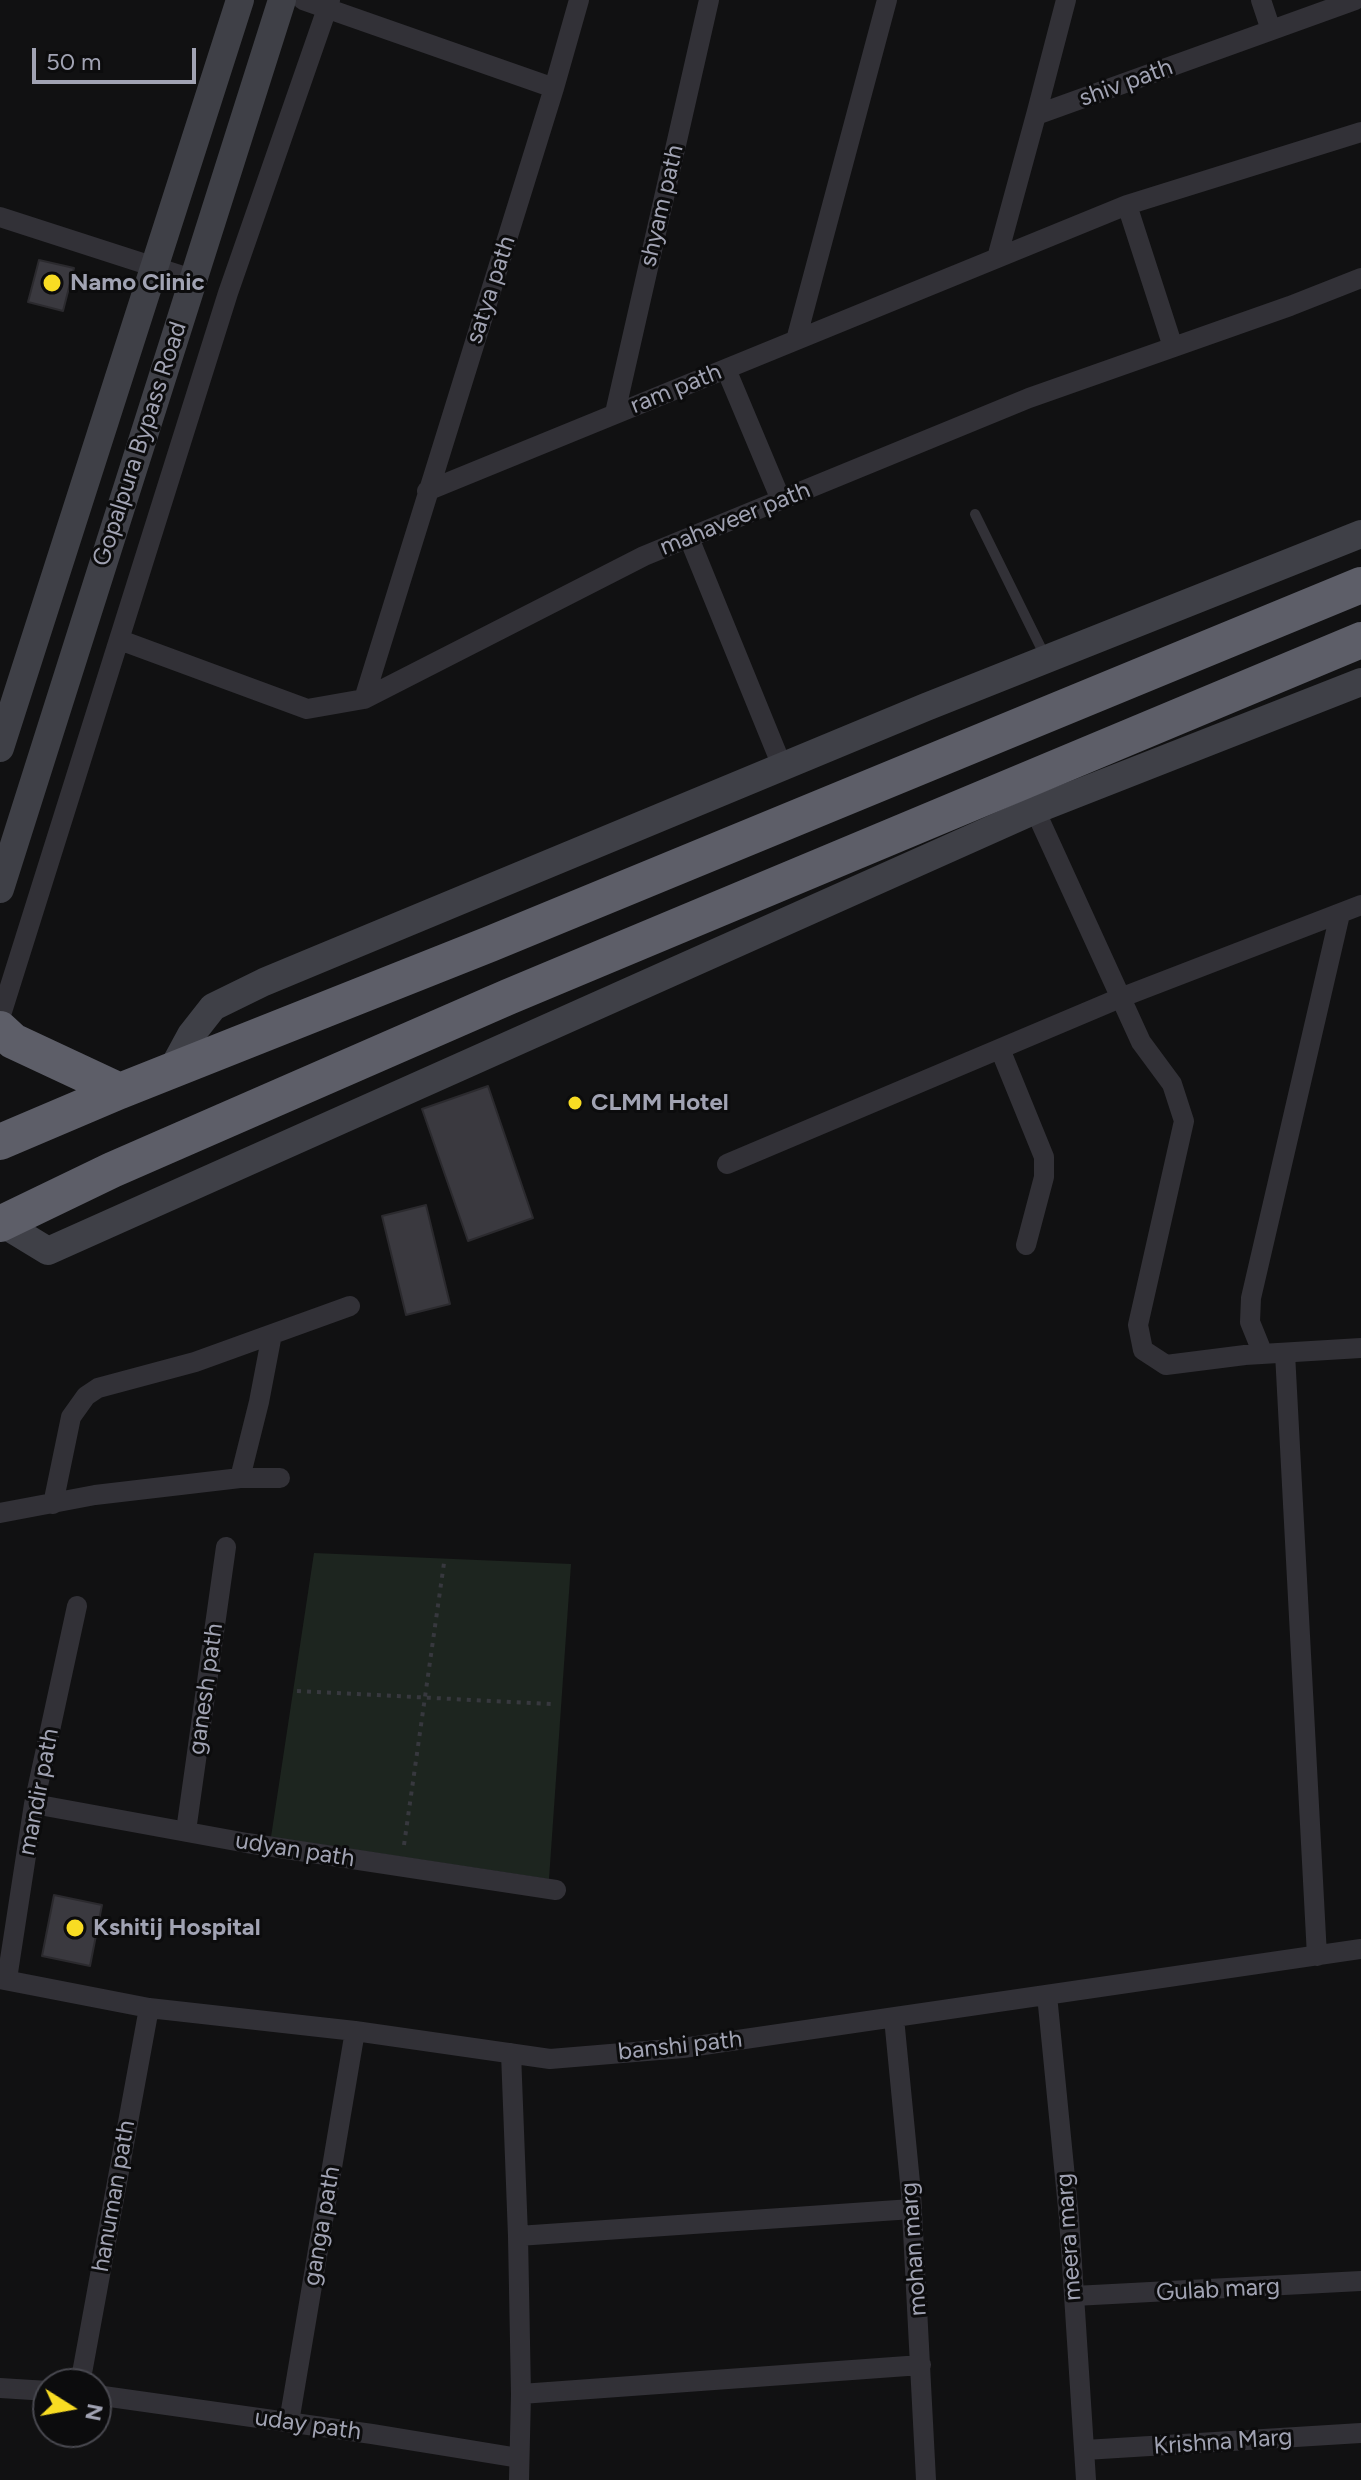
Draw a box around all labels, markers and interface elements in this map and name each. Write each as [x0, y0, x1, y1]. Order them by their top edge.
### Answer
scale bar [36, 32, 200, 82]
text: 50 m [46, 47, 102, 76]
street label: shiv path [1075, 53, 1177, 113]
street label: shyam path [634, 142, 690, 270]
street label: satya path [460, 232, 522, 348]
place label: Namo Clinic [70, 269, 205, 297]
marker: Namo Clinic [41, 272, 63, 294]
street label: Gopalpura Bypass Road [87, 318, 193, 570]
street label: ram path [626, 358, 726, 420]
street label: mahaveer path [656, 476, 814, 562]
place label: CLMM Hotel [591, 1089, 729, 1117]
marker: CLMM Hotel [566, 1094, 584, 1112]
street label: ganesh path [183, 1622, 229, 1756]
street label: mandir path [13, 1726, 65, 1858]
street label: udyan path [233, 1826, 357, 1874]
place label: Kshitij Hospital [93, 1914, 261, 1942]
marker: Kshitij Hospital [64, 1917, 86, 1939]
street label: banshi path [617, 2025, 743, 2067]
street label: hanuman path [87, 2118, 141, 2274]
street label: ganga path [297, 2164, 347, 2288]
street label: meera marg [1050, 2172, 1088, 2302]
street label: mohan marg [895, 2181, 933, 2317]
street label: Gulab marg [1155, 2272, 1281, 2308]
north arrow [32, 2368, 112, 2448]
text: N [79, 2401, 109, 2423]
street label: uday path [253, 2403, 363, 2447]
street label: Krishna Marg [1153, 2423, 1293, 2461]

